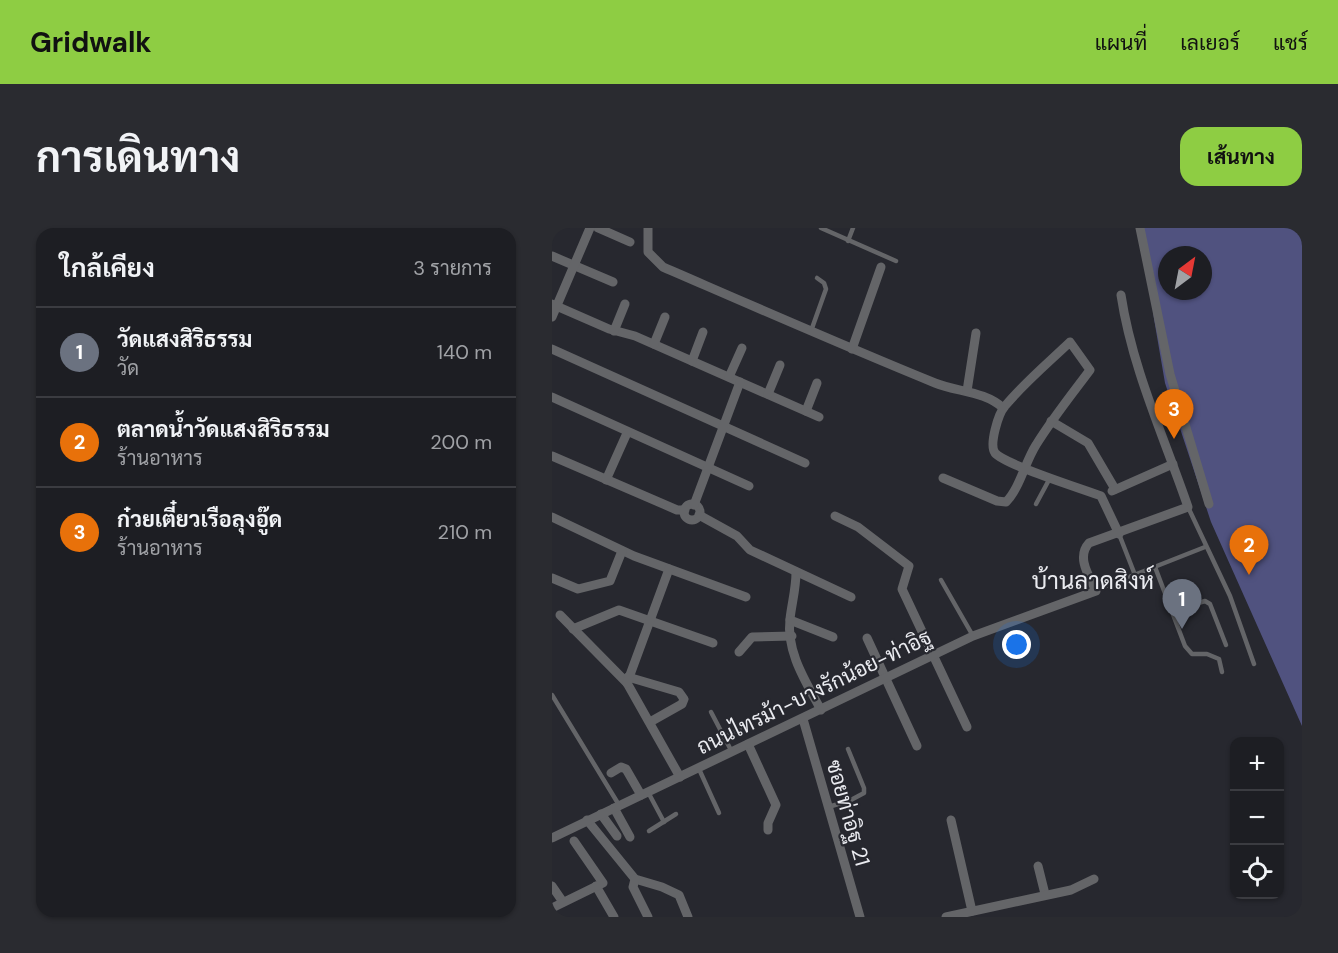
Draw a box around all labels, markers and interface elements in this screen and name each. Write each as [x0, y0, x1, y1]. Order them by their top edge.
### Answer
text: Gridwalk [30, 24, 152, 61]
text: แผนที่ [1095, 29, 1147, 57]
text: เลเยอร์ [1180, 29, 1240, 57]
text: แชร์ [1273, 29, 1308, 57]
button: เส้นทาง [1180, 127, 1302, 186]
text: การเดินทาง [36, 130, 240, 185]
north arrow [1158, 246, 1212, 300]
text: ใกล้เคียง [60, 251, 155, 285]
text: 3 รายการ [413, 255, 492, 281]
text: วัดแสงสิริธรรม [117, 325, 252, 354]
text: 1 [76, 339, 83, 365]
text: 140 m [437, 339, 492, 365]
text: วัด [117, 355, 139, 381]
pin: 3 [1154, 390, 1194, 439]
text: ตลาดน้ำวัดแสงสิริธรรม [117, 415, 330, 444]
text: 2 [74, 429, 85, 455]
text: 200 m [430, 429, 492, 455]
text: ร้านอาหาร [117, 445, 203, 471]
text: ก๋วยเตี๋ยวเรือลุงอู๊ด [117, 505, 282, 534]
text: 3 [73, 519, 86, 545]
text: 210 m [437, 519, 492, 545]
pin: 2 [1230, 526, 1268, 575]
text: ร้านอาหาร [117, 535, 203, 561]
district label: บ้านลาดสิงห์ [1032, 565, 1154, 596]
pin: 1 [1162, 580, 1202, 629]
street label: ถนนไทรม้า-บางรักน้อย-ท่าอิฐ [692, 623, 936, 761]
your location [1002, 630, 1031, 659]
map controls [1230, 737, 1284, 899]
button: + [1230, 737, 1284, 791]
street label: ซอยท่าอิฐ 21 [820, 757, 876, 869]
button: − [1230, 791, 1284, 845]
button: locate [1230, 845, 1284, 899]

